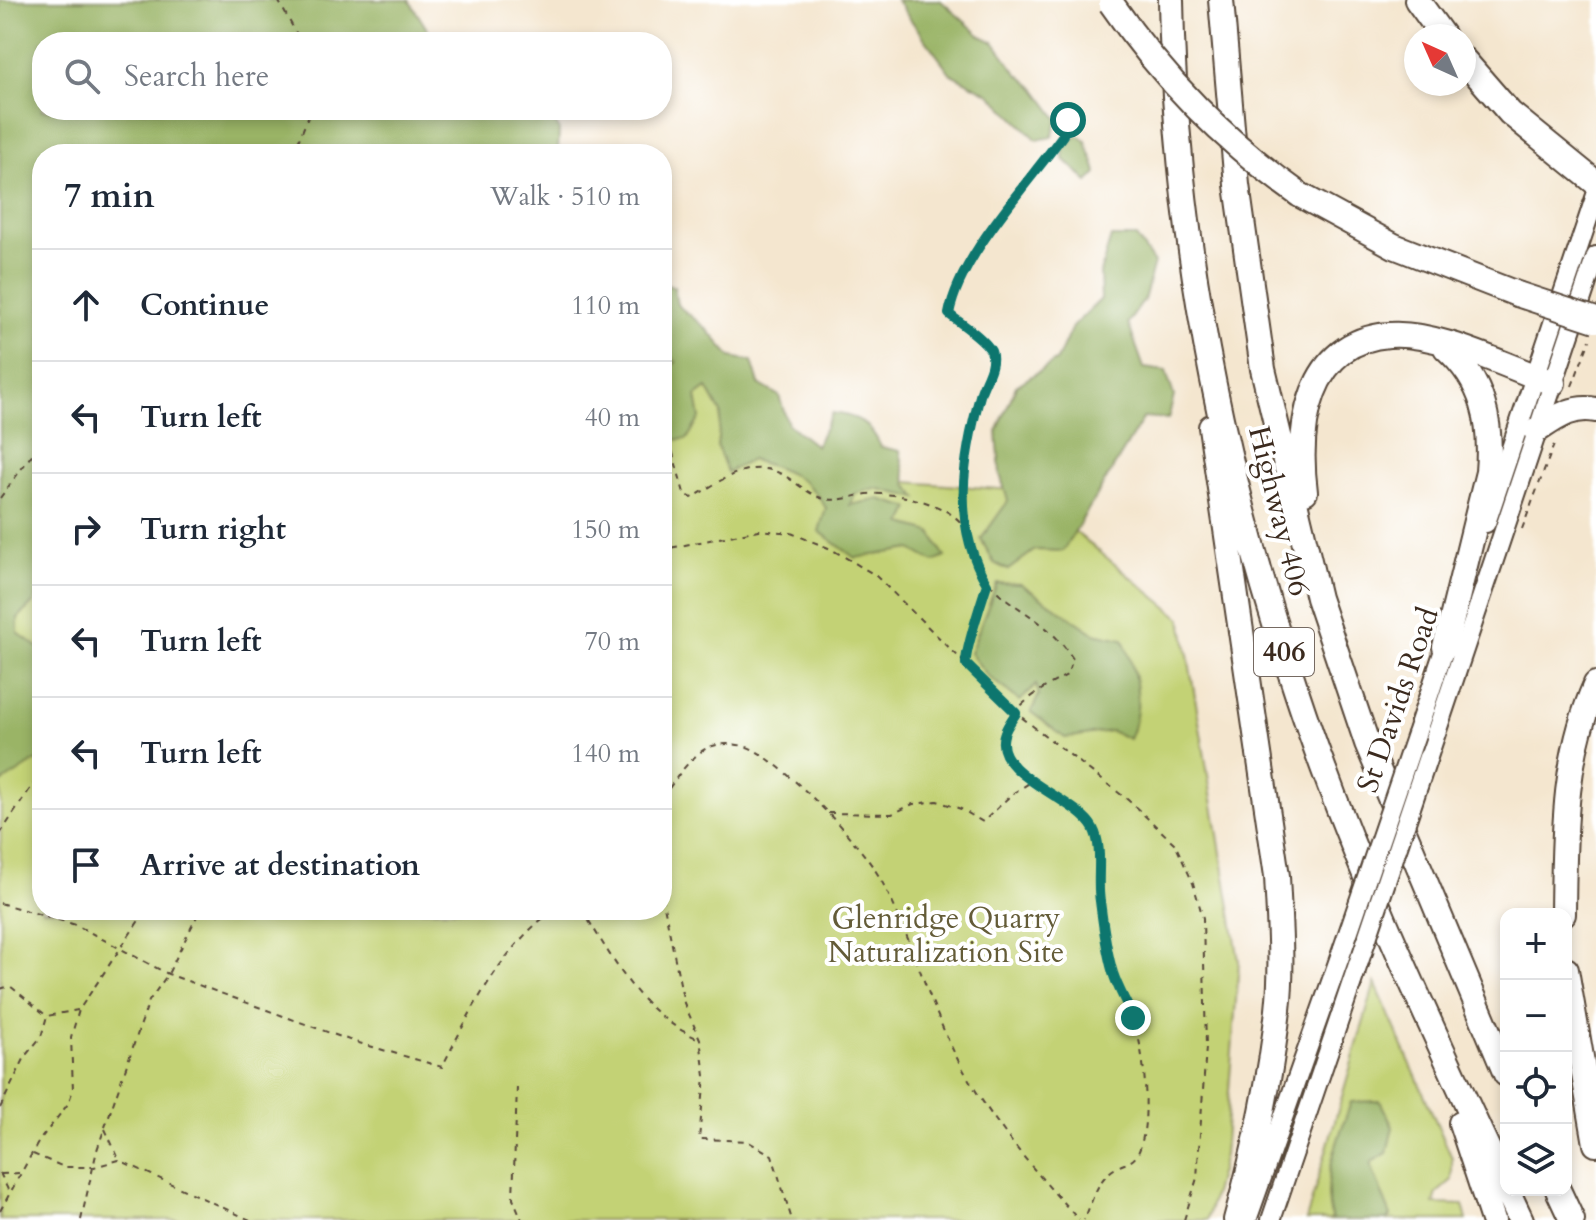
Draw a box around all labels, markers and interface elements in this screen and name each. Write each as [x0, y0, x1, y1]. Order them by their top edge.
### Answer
north arrow [1404, 24, 1476, 96]
search box [32, 32, 672, 120]
icon: search [60, 54, 104, 98]
text: Search here [124, 56, 269, 97]
route start [1050, 102, 1086, 138]
text: 7 min [64, 173, 155, 219]
text: Walk · 510 m [490, 179, 640, 214]
icon: ahead [64, 283, 108, 327]
text: Continue [140, 285, 269, 326]
text: 110 m [571, 288, 640, 323]
icon: left [64, 395, 108, 439]
text: Turn left [140, 397, 262, 438]
text: 40 m [584, 400, 640, 435]
street label: Highway 406 [1238, 422, 1320, 600]
icon: right [64, 507, 108, 551]
text: Turn right [140, 509, 286, 550]
text: 150 m [571, 512, 640, 547]
street label: St Davids Road [1347, 602, 1449, 798]
icon: left [64, 619, 108, 663]
text: Turn left [140, 621, 262, 662]
text: 70 m [584, 624, 640, 659]
road number: 406 [1254, 628, 1314, 676]
icon: left [64, 731, 108, 775]
text: Turn left [140, 733, 262, 774]
text: 140 m [571, 736, 640, 771]
icon: arrive [64, 843, 108, 887]
text: Arrive at destination [140, 845, 420, 886]
park label: Glenridge Quarry Naturalization Site [828, 898, 1064, 973]
map controls [1500, 908, 1572, 1196]
button: + [1500, 908, 1572, 980]
button: − [1500, 980, 1572, 1052]
route end [1115, 1000, 1151, 1036]
button: locate [1500, 1052, 1572, 1124]
button: layers [1500, 1124, 1572, 1196]

